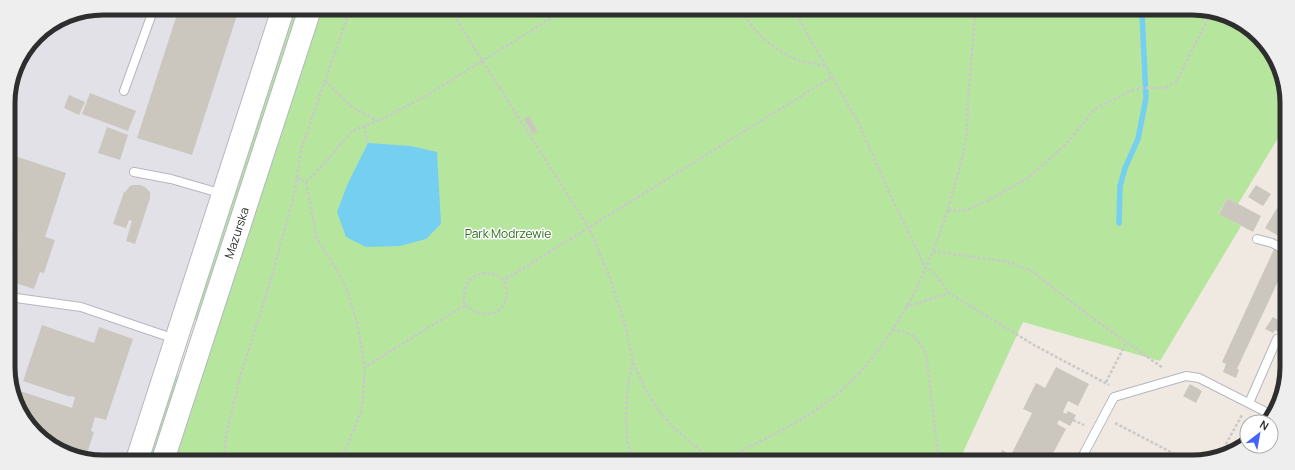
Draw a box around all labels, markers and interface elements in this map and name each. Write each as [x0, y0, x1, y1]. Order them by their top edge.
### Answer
street label: Mazurska [220, 205, 253, 261]
park label: Park Modrzewie [465, 225, 551, 242]
north arrow [1239, 414, 1279, 454]
text: N [1257, 417, 1272, 434]

